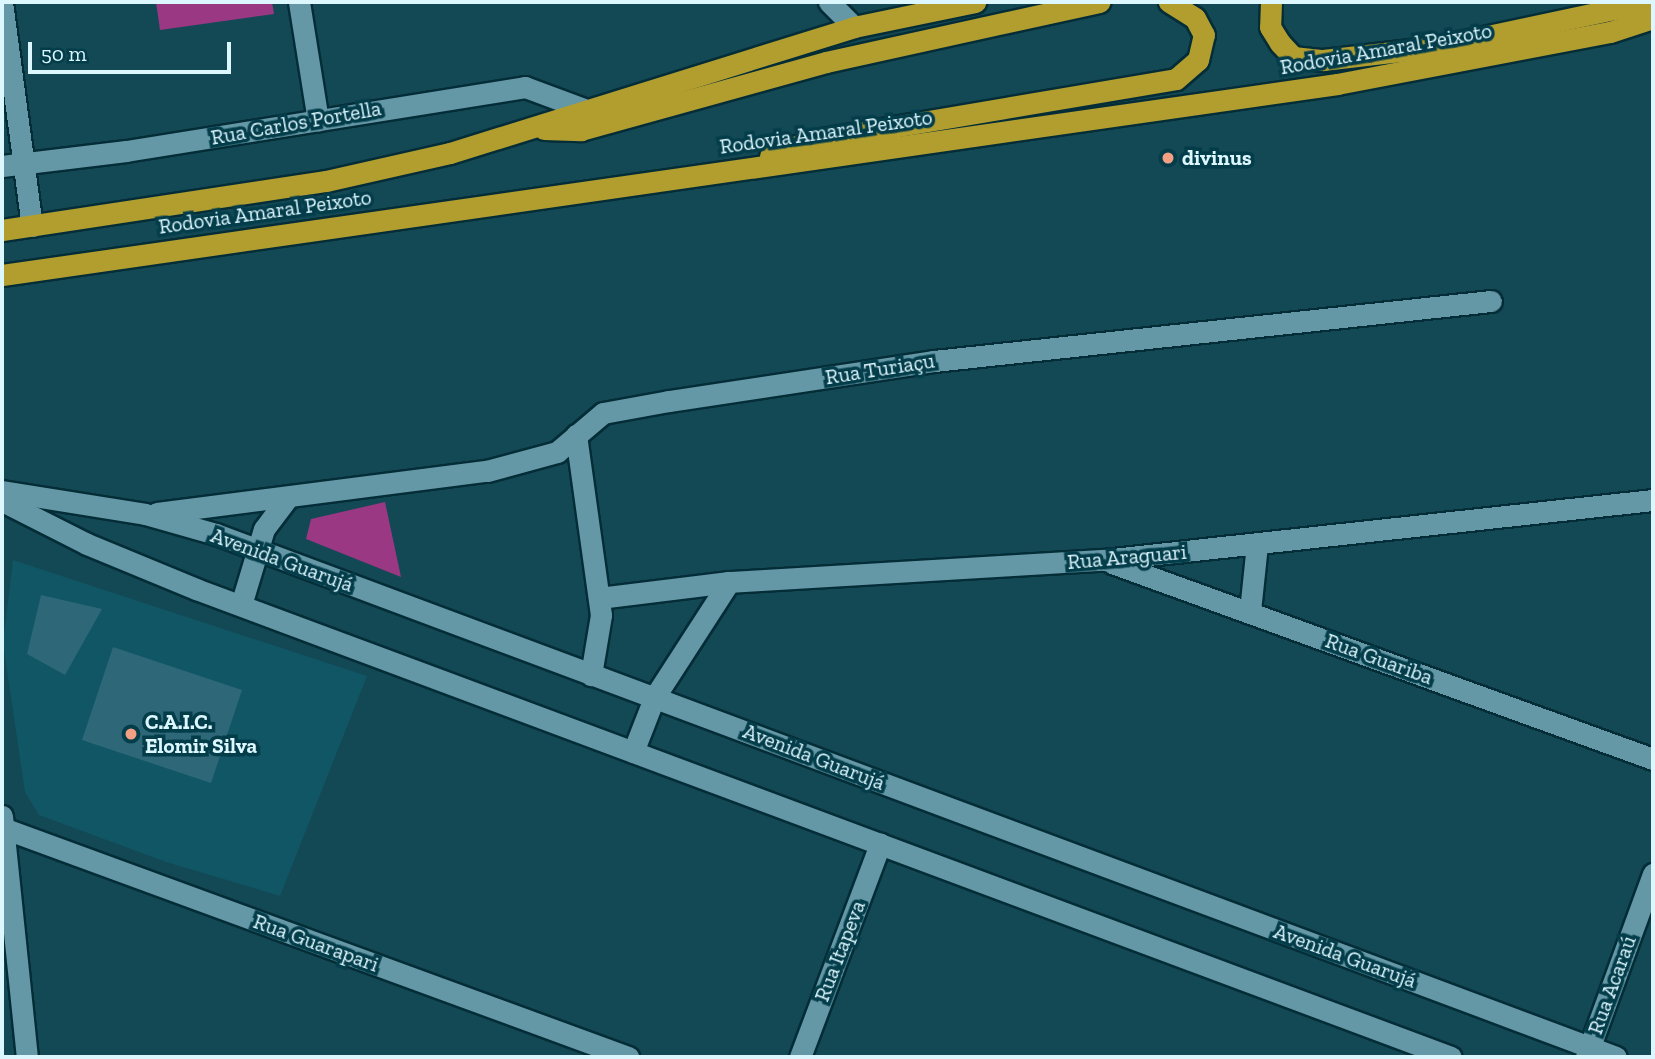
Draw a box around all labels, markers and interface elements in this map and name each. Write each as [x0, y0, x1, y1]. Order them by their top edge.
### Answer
street label: Rodovia Amaral Peixoto [1278, 18, 1494, 80]
scale bar [32, 28, 234, 72]
text: 50 m [41, 41, 87, 66]
street label: Rua Carlos Portella [209, 96, 383, 150]
street label: Rodovia Amaral Peixoto [718, 105, 934, 159]
place label: divinus [1182, 145, 1252, 171]
marker: divinus [1160, 150, 1176, 166]
street label: Rodovia Amaral Peixoto [157, 185, 373, 239]
street label: Rua Turiaçu [823, 348, 937, 390]
street label: Avenida Guarujá [207, 523, 357, 597]
street label: Rua Araguari [1066, 539, 1188, 575]
street label: Rua Guariba [1322, 628, 1436, 690]
place label: C.A.I.C. Elomir Silva [145, 709, 258, 759]
street label: Avenida Guarujá [740, 718, 888, 796]
marker: C.A.I.C. Elomir Silva [123, 726, 139, 742]
street label: Rua Itapeva [809, 897, 871, 1005]
street label: Rua Guarapari [250, 909, 382, 977]
street label: Avenida Guarujá [1270, 919, 1420, 993]
street label: Rua Acaraú [1582, 932, 1642, 1038]

